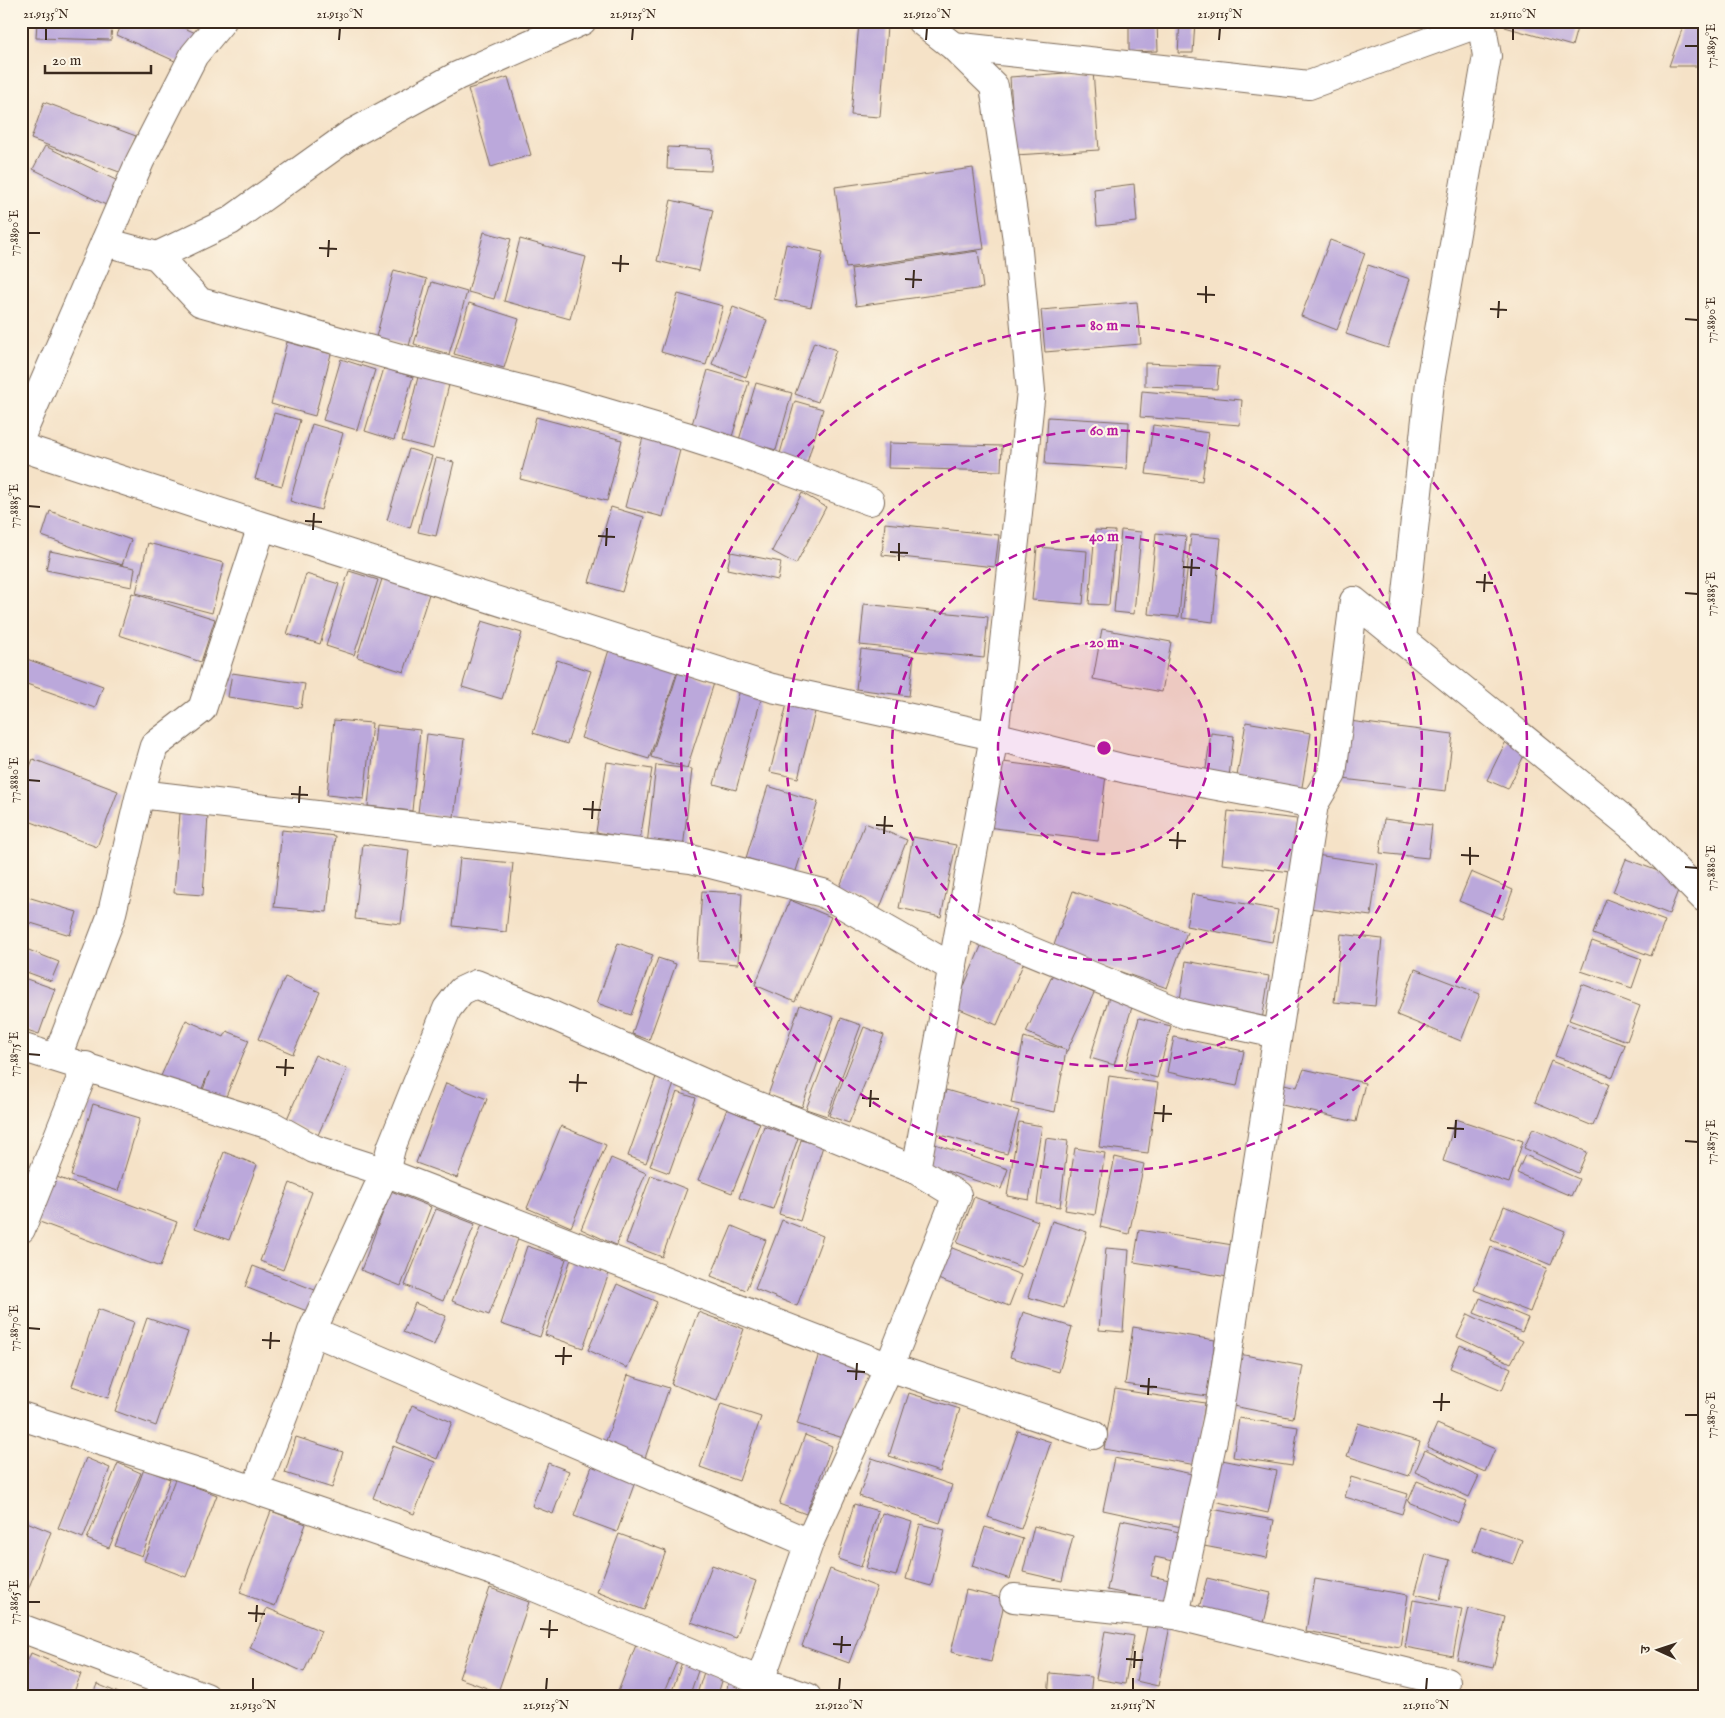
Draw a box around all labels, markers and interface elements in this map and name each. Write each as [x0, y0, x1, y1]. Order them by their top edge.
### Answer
text: 21.9135°N [23, 7, 69, 22]
text: 21.9130°N [317, 7, 364, 22]
text: 21.9125°N [610, 7, 657, 22]
text: 21.9120°N [903, 7, 952, 22]
text: 21.9115°N [1197, 7, 1243, 22]
text: 21.9110°N [1490, 7, 1537, 22]
text: 77.8895°E [1704, 24, 1719, 68]
scale bar [45, 42, 151, 74]
text: 20 m [52, 51, 82, 70]
text: 77.8890°E [7, 210, 22, 256]
text: 77.8890°E [1704, 297, 1719, 343]
text: 80 m [1090, 316, 1118, 335]
text: 60 m [1090, 421, 1119, 440]
text: 77.8885°E [7, 484, 22, 528]
text: 40 m [1089, 527, 1119, 546]
text: 77.8885°E [1704, 572, 1719, 616]
text: 20 m [1089, 633, 1119, 652]
centre of rings [1095, 739, 1113, 757]
text: 77.8880°E [7, 757, 22, 803]
text: 77.8880°E [1704, 845, 1719, 891]
text: 77.8875°E [7, 1031, 22, 1077]
text: 77.8875°E [1704, 1119, 1719, 1165]
text: 77.8870°E [7, 1305, 22, 1351]
text: 77.8870°E [1704, 1392, 1719, 1438]
text: 77.8865°E [7, 1580, 22, 1624]
north arrow [1632, 1626, 1682, 1676]
text: उ [1637, 1644, 1655, 1654]
text: 21.9130°N [230, 1698, 277, 1713]
text: 21.9125°N [523, 1698, 570, 1713]
text: 21.9120°N [815, 1698, 864, 1713]
text: 21.9115°N [1110, 1698, 1156, 1713]
text: 21.9110°N [1403, 1698, 1450, 1713]

